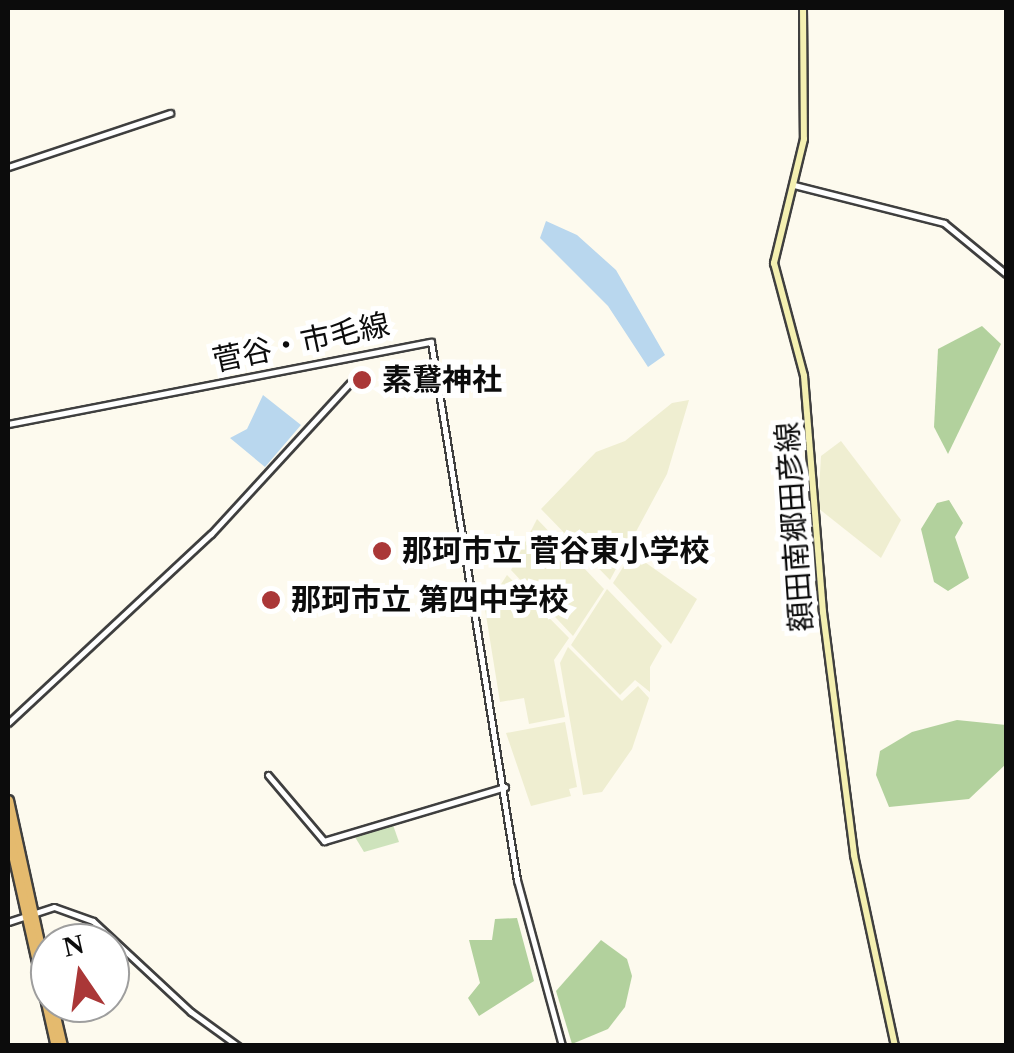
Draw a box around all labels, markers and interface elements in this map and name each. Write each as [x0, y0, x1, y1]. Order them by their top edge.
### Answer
street label: 菅谷・市毛線 [209, 307, 393, 379]
place label: 素鵞神社 [382, 362, 502, 398]
marker: 素鵞神社 [351, 369, 373, 391]
street label: 額田南郷田彦線 [770, 421, 820, 633]
place label: 那珂市立 菅谷東小学校 [402, 533, 709, 569]
marker: 那珂市立 菅谷東小学校 [371, 540, 393, 562]
place label: 那珂市立 第四中学校 [291, 582, 568, 618]
marker: 那珂市立 第四中学校 [260, 589, 282, 611]
north arrow [30, 923, 130, 1023]
text: N [60, 928, 87, 963]

